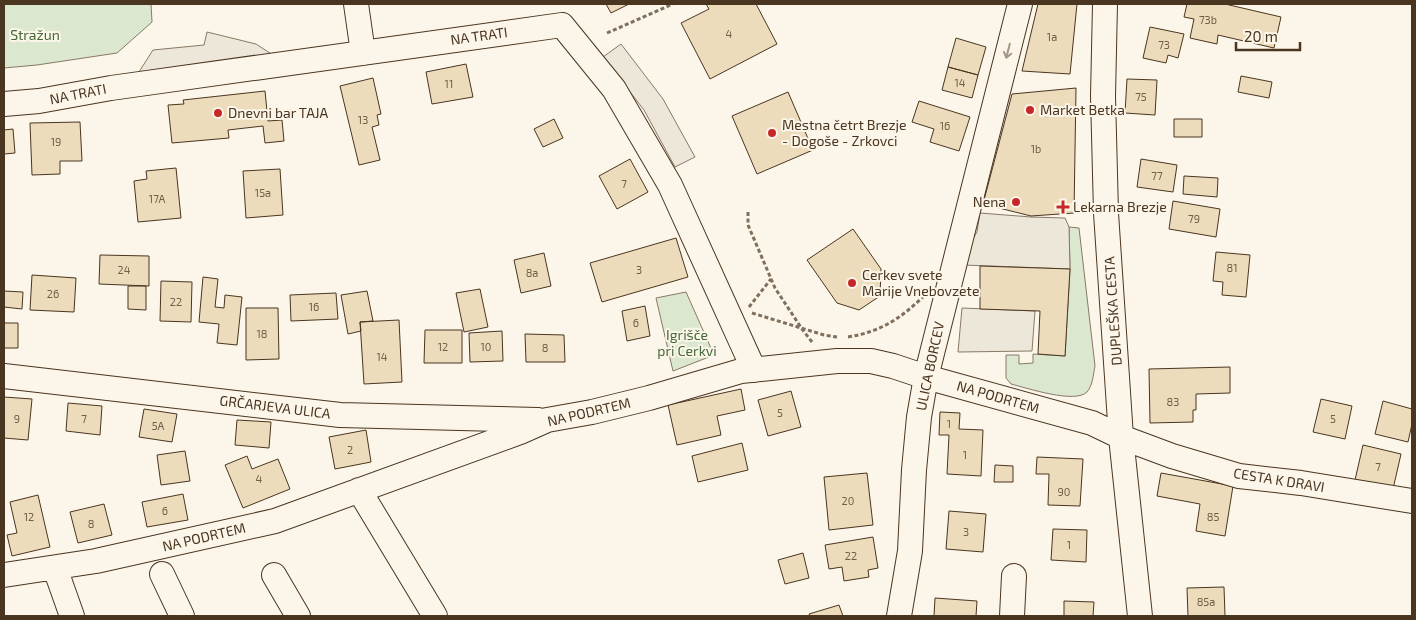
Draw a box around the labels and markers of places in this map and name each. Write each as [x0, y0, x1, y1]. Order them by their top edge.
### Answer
place label: Market Betka [1040, 101, 1125, 118]
place label: Dnevni bar TAJA [228, 104, 329, 121]
marker: Market Betka [1024, 104, 1036, 116]
marker: Dnevni bar TAJA [212, 107, 224, 119]
place label: Mestna četrt Brezje - Dogoše - Zrkovci [782, 116, 907, 149]
marker: Mestna četrt Brezje - Dogoše - Zrkovci [766, 127, 778, 139]
place label: Nena [973, 193, 1006, 210]
marker: Nena [1010, 196, 1022, 208]
place label: Lekarna Brezje [1073, 198, 1167, 215]
marker: Lekarna Brezje [1057, 201, 1069, 213]
place label: Cerkev svete Marije Vnebovzete [862, 266, 979, 299]
marker: Cerkev svete Marije Vnebovzete [846, 277, 858, 289]

